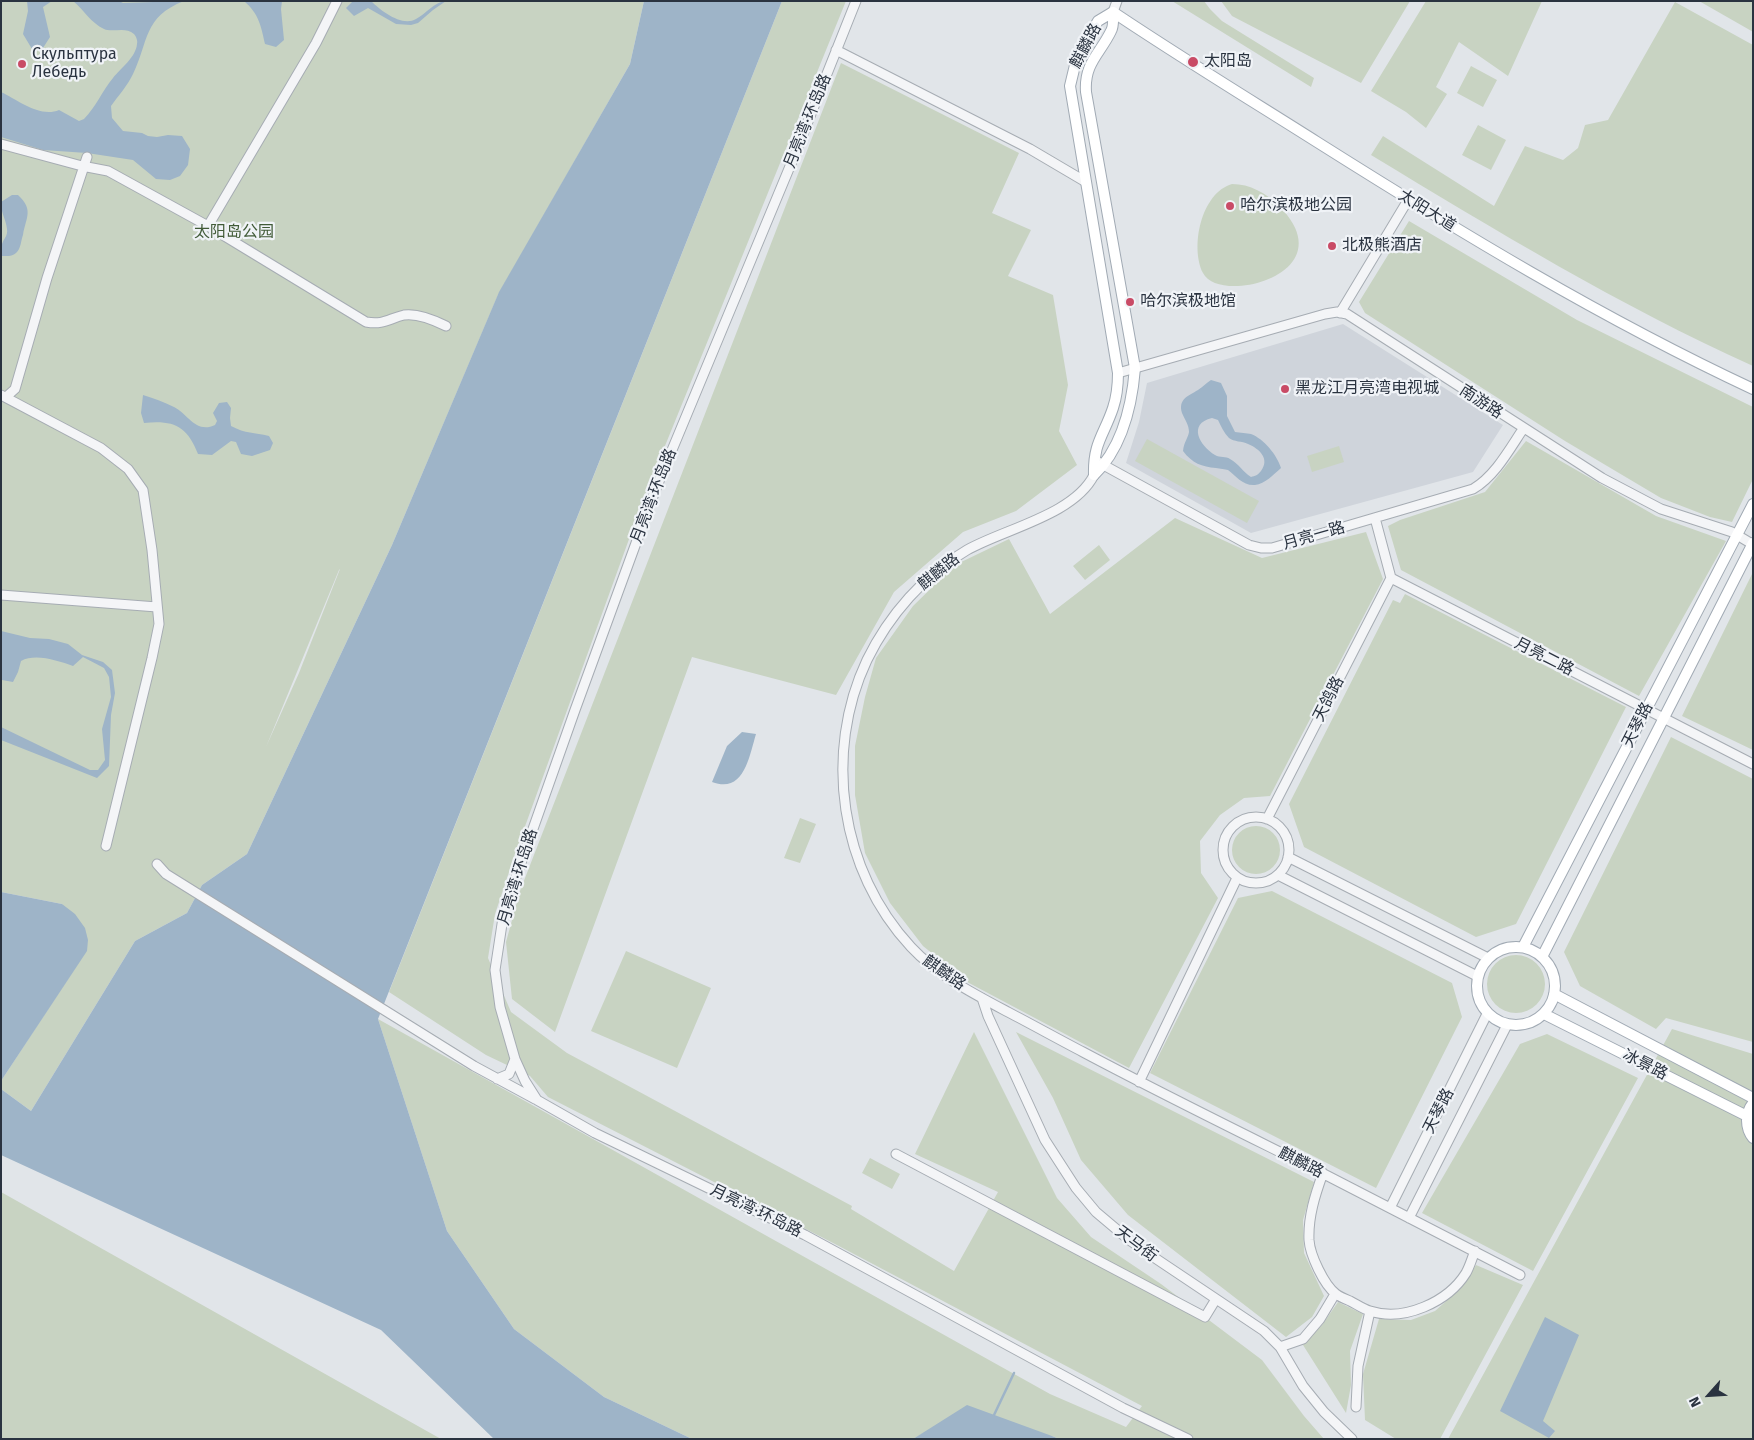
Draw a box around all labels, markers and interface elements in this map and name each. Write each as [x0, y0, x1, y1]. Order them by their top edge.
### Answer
street label: 麒麟路 [1066, 20, 1106, 72]
place label: Скульптура Лебедь [32, 45, 117, 83]
place label: 太阳岛 [1204, 52, 1252, 72]
marker: 太阳岛 [1186, 55, 1200, 69]
marker: Скульптура Лебедь [16, 58, 28, 70]
street label: 月亮湾·环岛路 [780, 71, 836, 171]
street label: 太阳大道 [1395, 186, 1459, 236]
place label: 哈尔滨极地公园 [1240, 196, 1352, 216]
marker: 哈尔滨极地公园 [1224, 200, 1236, 212]
park label: 太阳岛公园 [194, 223, 274, 243]
place label: 北极熊酒店 [1342, 236, 1422, 256]
marker: 北极熊酒店 [1326, 240, 1338, 252]
place label: 哈尔滨极地馆 [1140, 292, 1236, 312]
marker: 哈尔滨极地馆 [1124, 296, 1136, 308]
place label: 黑龙江月亮湾电视城 [1295, 379, 1439, 399]
street label: 南游路 [1456, 381, 1506, 423]
marker: 黑龙江月亮湾电视城 [1279, 383, 1291, 395]
street label: 月亮湾·环岛路 [627, 446, 681, 546]
street label: 月亮一路 [1281, 518, 1347, 554]
street label: 麒麟路 [914, 549, 964, 595]
street label: 月亮二路 [1511, 634, 1577, 680]
street label: 天鸽路 [1310, 673, 1348, 725]
street label: 天琴路 [1619, 699, 1657, 751]
street label: 月亮湾·环岛路 [494, 826, 542, 928]
street label: 麒麟路 [919, 951, 969, 995]
street label: 冰景路 [1619, 1046, 1671, 1084]
street label: 天琴路 [1420, 1085, 1458, 1137]
street label: 麒麟路 [1275, 1144, 1327, 1182]
street label: 月亮湾·环岛路 [707, 1180, 805, 1242]
street label: 天马街 [1111, 1222, 1161, 1266]
north arrow [1684, 1370, 1734, 1420]
text: N [1685, 1394, 1705, 1410]

